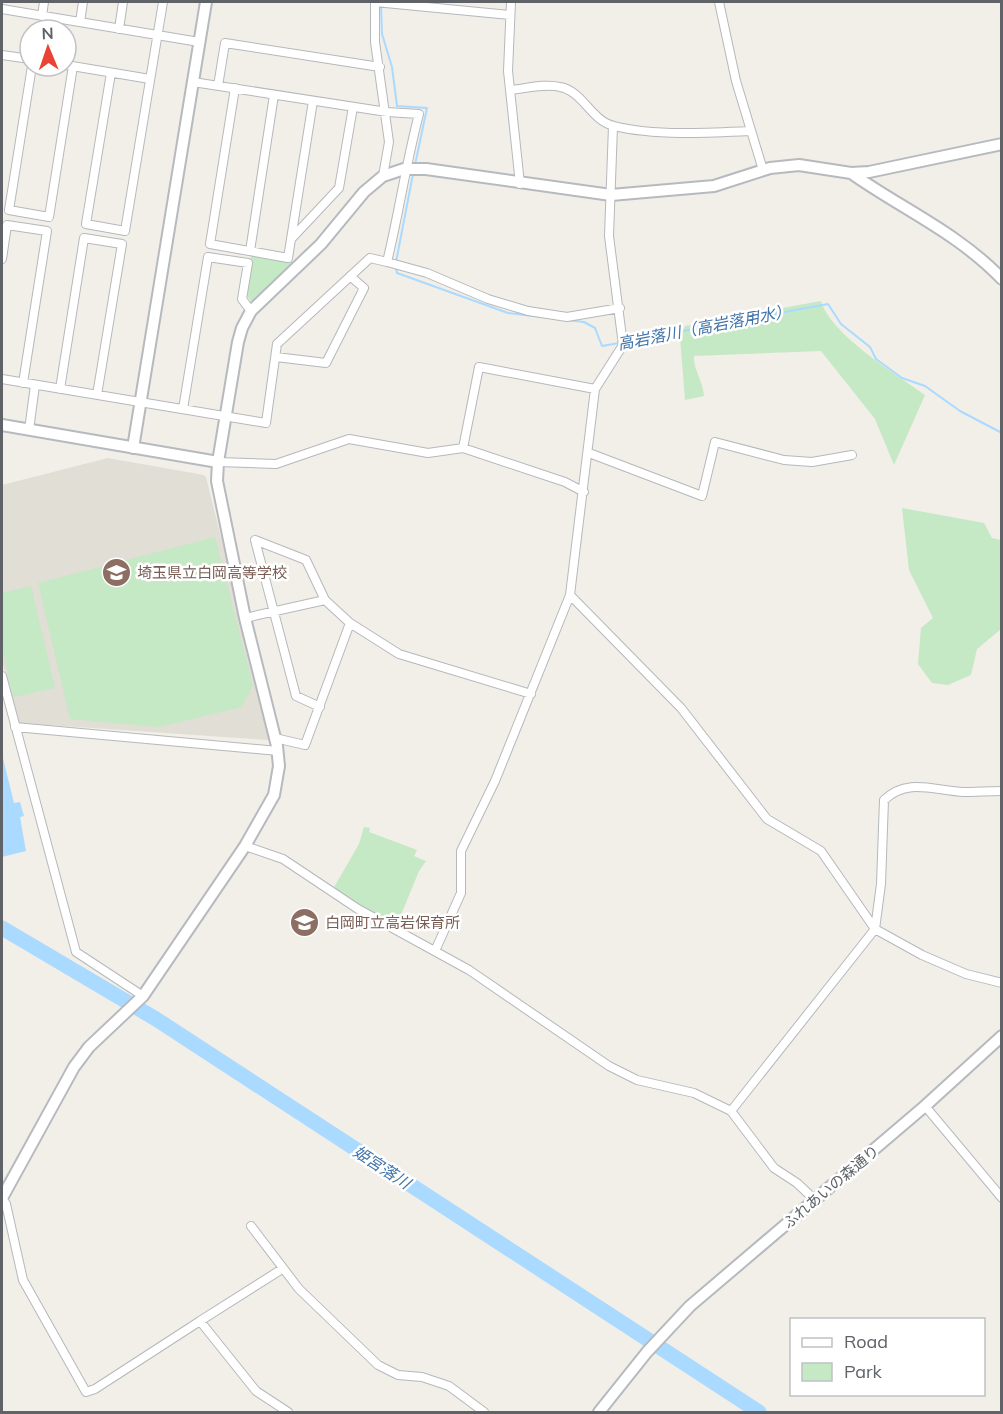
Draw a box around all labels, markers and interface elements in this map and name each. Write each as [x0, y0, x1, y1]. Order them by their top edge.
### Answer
north arrow [18, 18, 78, 78]
text: N [41, 23, 54, 43]
water label: 高岩落川（高岩落用水） [616, 300, 792, 354]
school or university icon: 埼玉県立白岡高等学校 [100, 557, 132, 589]
place label: 埼玉県立白岡高等学校 [137, 563, 287, 582]
school or university icon: 白岡町立高岩保育所 [288, 907, 320, 939]
place label: 白岡町立高岩保育所 [325, 913, 460, 932]
water label: 姫宮落川 [350, 1141, 416, 1194]
street label: ふれあいの森通り [779, 1141, 883, 1232]
legend [790, 1318, 985, 1396]
text: Road [844, 1330, 888, 1353]
text: Park [844, 1360, 883, 1383]

